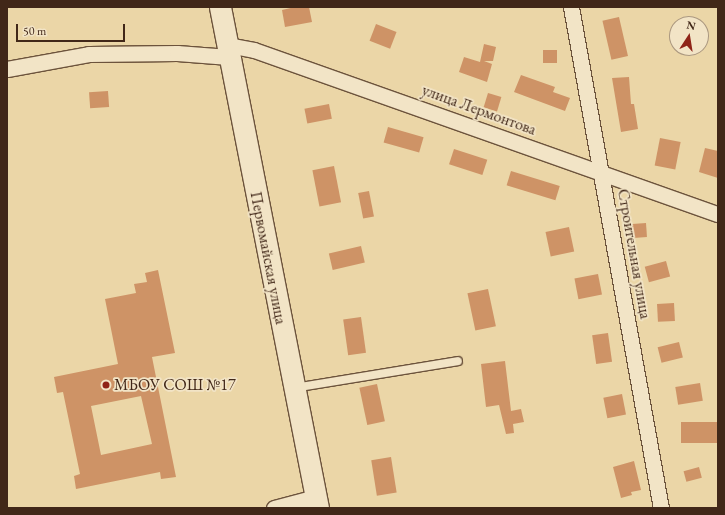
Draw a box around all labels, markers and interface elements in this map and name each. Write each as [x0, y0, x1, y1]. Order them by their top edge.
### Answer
scale bar [18, 16, 127, 42]
north arrow [669, 16, 709, 56]
text: N [685, 17, 697, 33]
text: 50 m [23, 23, 46, 39]
street label: улица Лермонтова [419, 80, 539, 140]
street label: Строительная улица [613, 187, 655, 321]
street label: Первомайская улица [246, 190, 290, 326]
place label: МБОУ СОШ №17 [114, 375, 236, 395]
marker: МБОУ СОШ №17 [101, 380, 111, 390]

